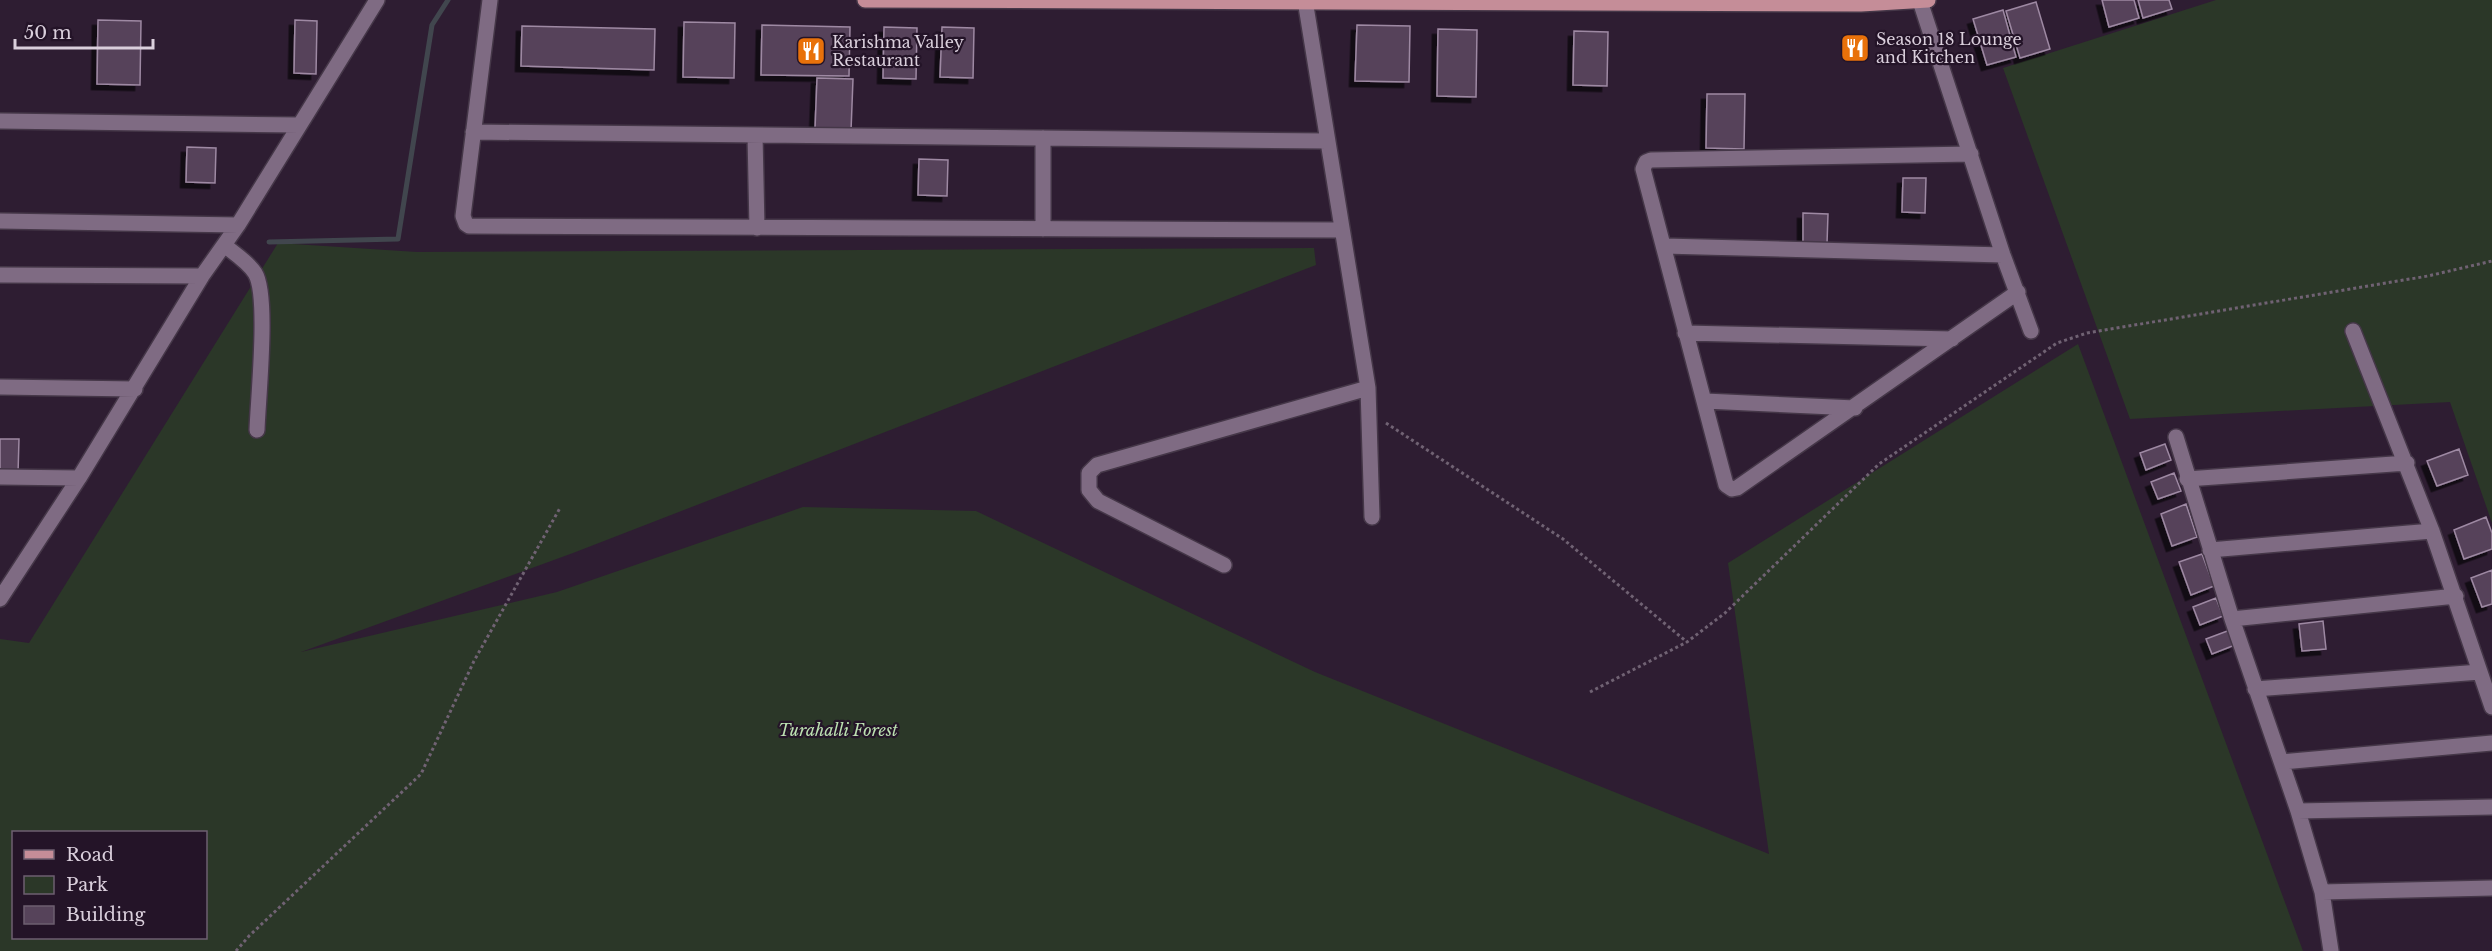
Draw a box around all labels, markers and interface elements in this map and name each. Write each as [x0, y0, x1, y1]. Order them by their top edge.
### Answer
scale bar [15, 12, 153, 50]
text: 50 m [24, 22, 72, 44]
place label: Season 18 Lounge and Kitchen [1876, 29, 2022, 67]
place label: Karishma Valley Restaurant [832, 32, 965, 70]
restaurant icon: Season 18 Lounge and Kitchen [1839, 32, 1871, 64]
restaurant icon: Karishma Valley Restaurant [795, 35, 827, 67]
park label: Turahalli Forest [778, 720, 898, 740]
legend [12, 831, 207, 939]
text: Road [66, 844, 114, 866]
text: Park [66, 874, 108, 896]
text: Building [66, 904, 145, 926]

